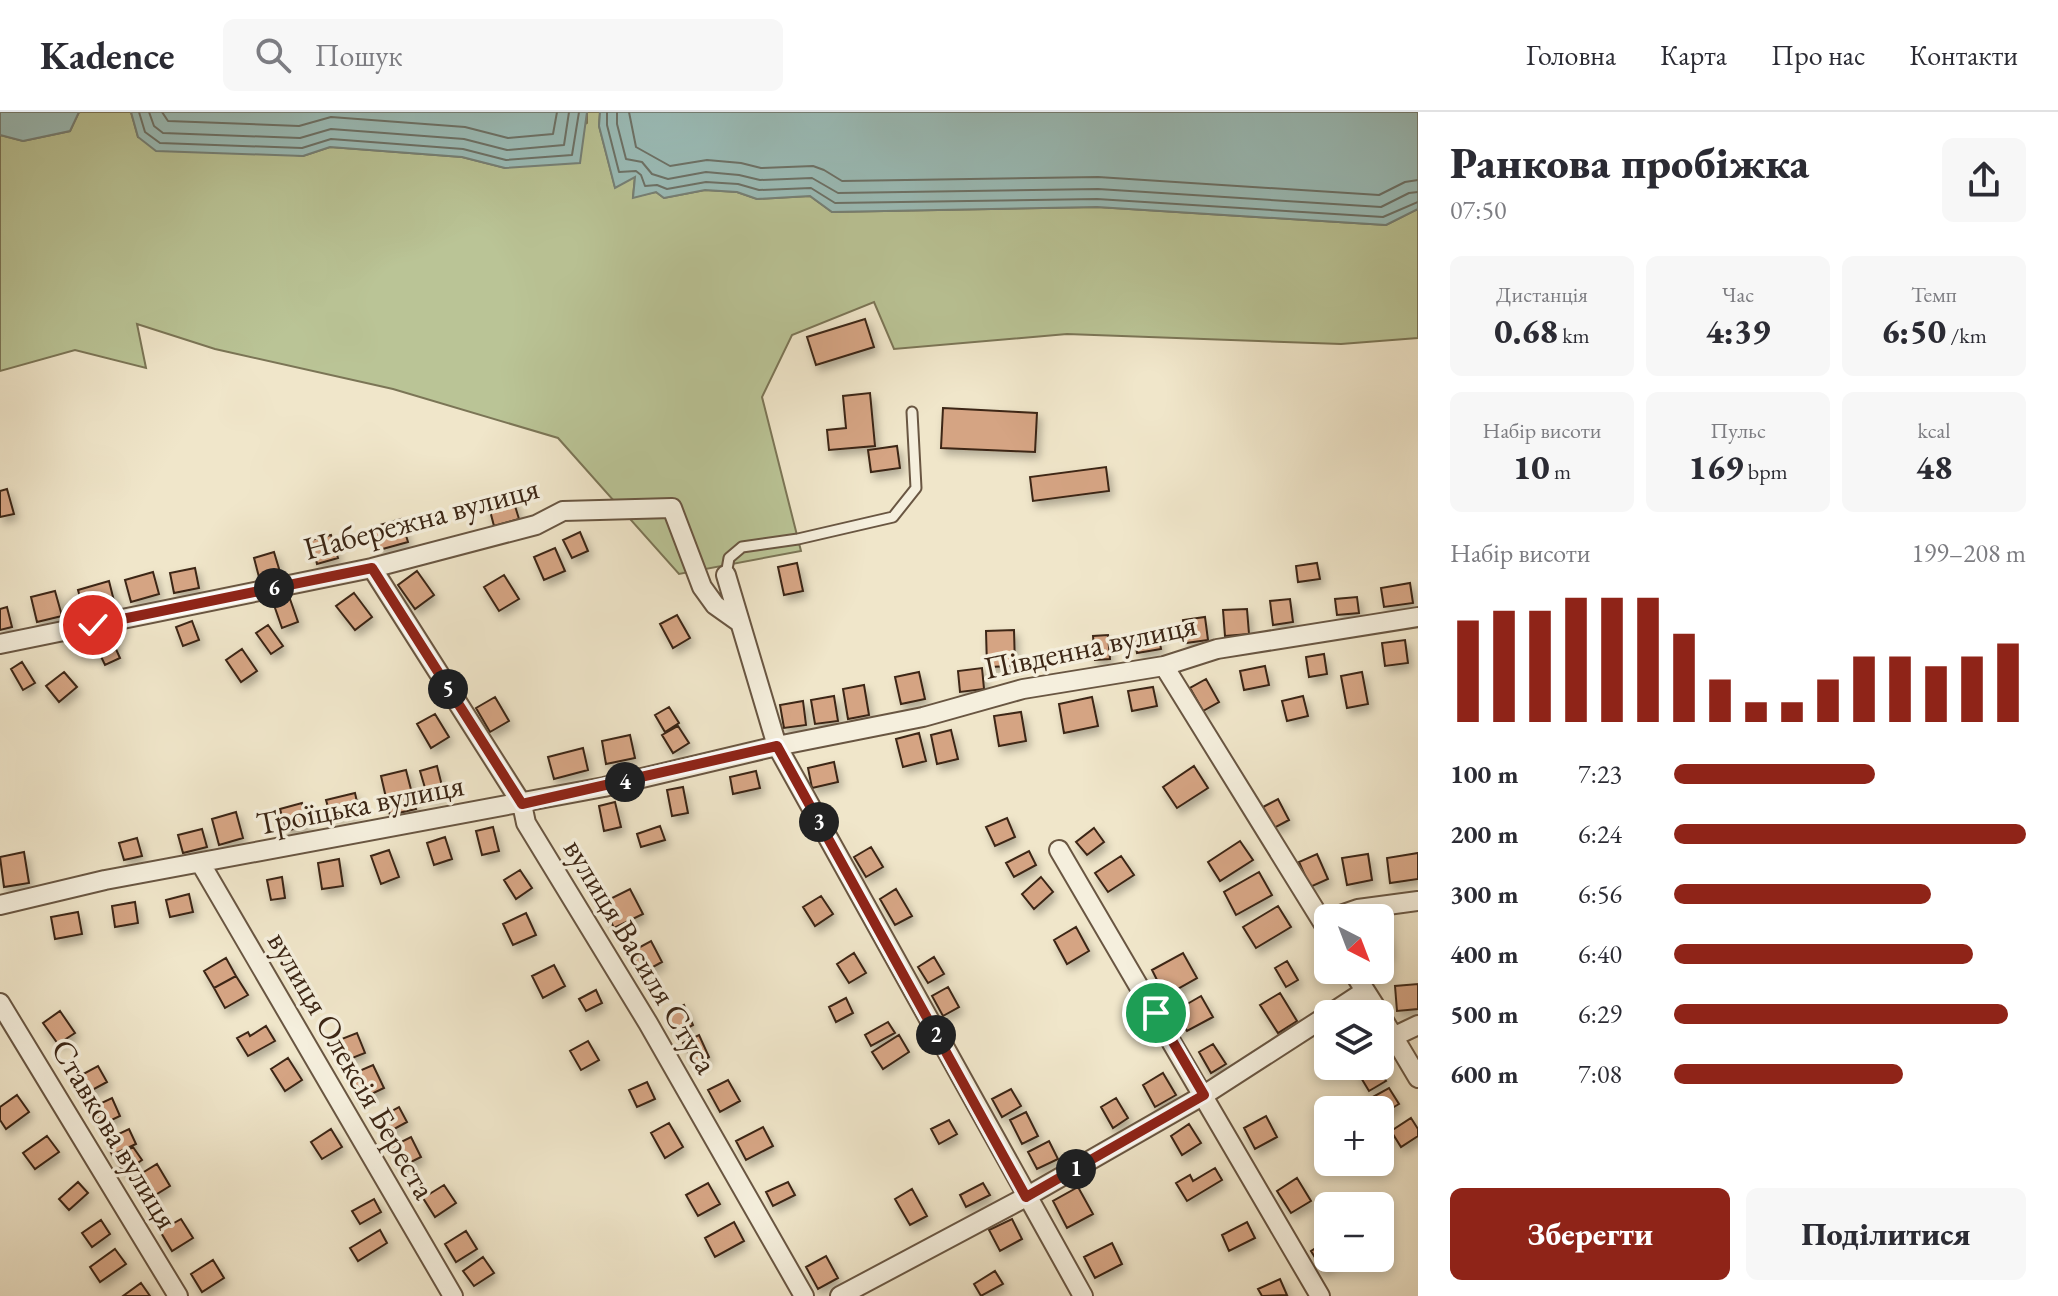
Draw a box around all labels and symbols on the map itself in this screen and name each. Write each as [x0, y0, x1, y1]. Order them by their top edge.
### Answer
street label: Набережна вулиця [299, 466, 543, 570]
pin: 6 [254, 568, 294, 608]
pin [59, 591, 127, 659]
street label: Південна вулиця [980, 603, 1200, 689]
pin: 5 [428, 669, 468, 709]
pin: 4 [605, 762, 645, 802]
street label: Троїцька вулиця [253, 763, 467, 845]
pin: 3 [799, 802, 839, 842]
street label: вулиця Василя Стуса [554, 831, 728, 1082]
north arrow [1314, 904, 1394, 984]
street label: вулиця Олексія Береста [258, 924, 446, 1207]
pin [1122, 979, 1190, 1047]
pin: 2 [916, 1015, 956, 1055]
street label: Ставкова вулиця [42, 1031, 188, 1237]
pin: 1 [1056, 1149, 1096, 1189]

